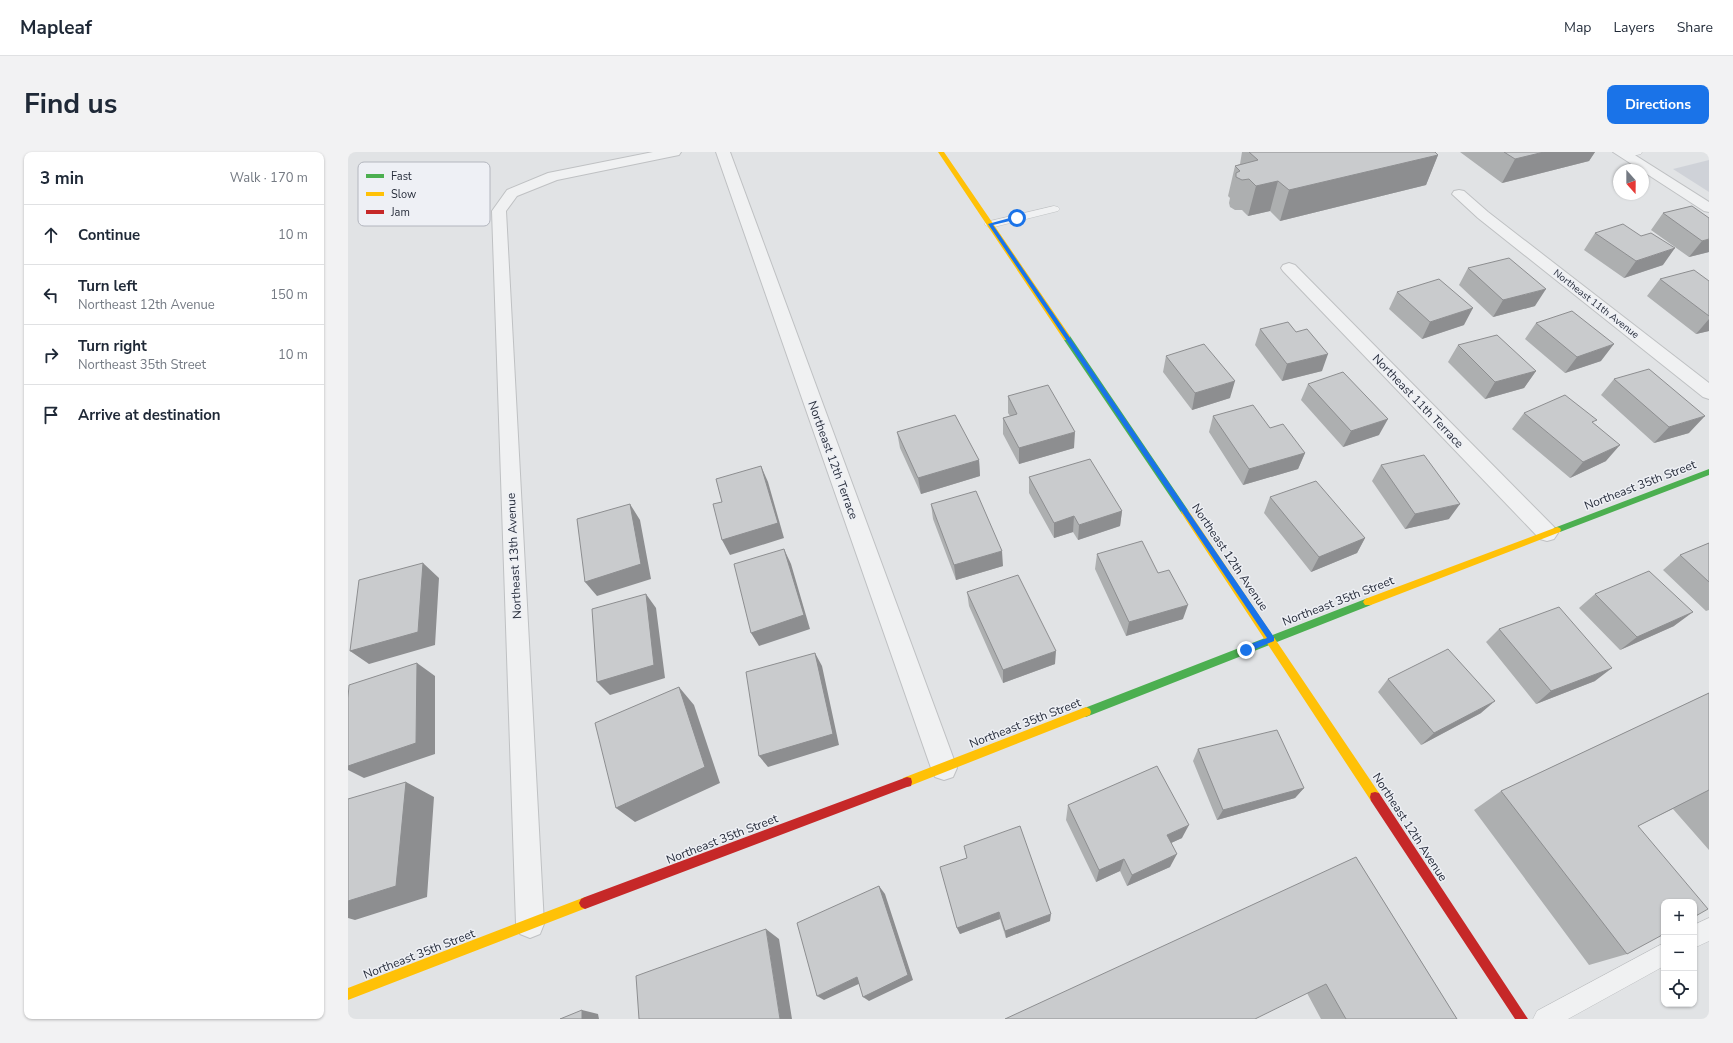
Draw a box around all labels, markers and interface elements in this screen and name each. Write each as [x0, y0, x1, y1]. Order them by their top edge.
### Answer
text: Mapleaf [20, 15, 92, 41]
text: Map [1564, 18, 1591, 37]
text: Layers [1613, 18, 1655, 37]
text: Share [1677, 18, 1713, 37]
text: Find us [24, 85, 118, 123]
button: Directions [1607, 85, 1709, 124]
legend [358, 162, 490, 226]
north arrow [1613, 164, 1649, 200]
text: 3 min [40, 167, 84, 190]
text: Walk · 170 m [230, 169, 308, 187]
text: Fast [391, 169, 412, 184]
text: Slow [391, 187, 416, 202]
text: Jam [390, 205, 410, 220]
route start [1008, 209, 1026, 227]
icon: ahead [40, 224, 62, 246]
text: Continue [78, 225, 140, 245]
text: 10 m [278, 226, 308, 244]
street label: Northeast 11th Avenue [1550, 266, 1642, 342]
text: Turn left [78, 276, 137, 296]
icon: left [40, 284, 62, 306]
text: 150 m [270, 286, 308, 304]
text: Northeast 12th Avenue [78, 296, 215, 314]
text: Turn right [78, 336, 147, 356]
icon: right [40, 344, 62, 366]
text: 10 m [278, 346, 308, 364]
street label: Northeast 11th Terrace [1369, 351, 1467, 451]
text: Northeast 35th Street [78, 356, 206, 374]
street label: Northeast 12th Terrace [804, 399, 862, 521]
icon: arrive [40, 404, 62, 426]
text: Arrive at destination [78, 405, 221, 425]
street label: Northeast 35th Street [1582, 456, 1699, 514]
street label: Northeast 13th Avenue [503, 493, 525, 619]
street label: Northeast 12th Avenue [1188, 500, 1272, 614]
street label: Northeast 35th Street [1280, 572, 1397, 630]
route end [1237, 641, 1255, 659]
street label: Northeast 35th Street [967, 694, 1084, 752]
street label: Northeast 12th Avenue [1369, 770, 1451, 884]
street label: Northeast 35th Street [664, 810, 781, 868]
map controls [1661, 899, 1697, 1007]
button: + [1661, 899, 1697, 935]
street label: Northeast 35th Street [361, 925, 478, 983]
button: − [1661, 935, 1697, 971]
button: locate [1661, 971, 1697, 1007]

